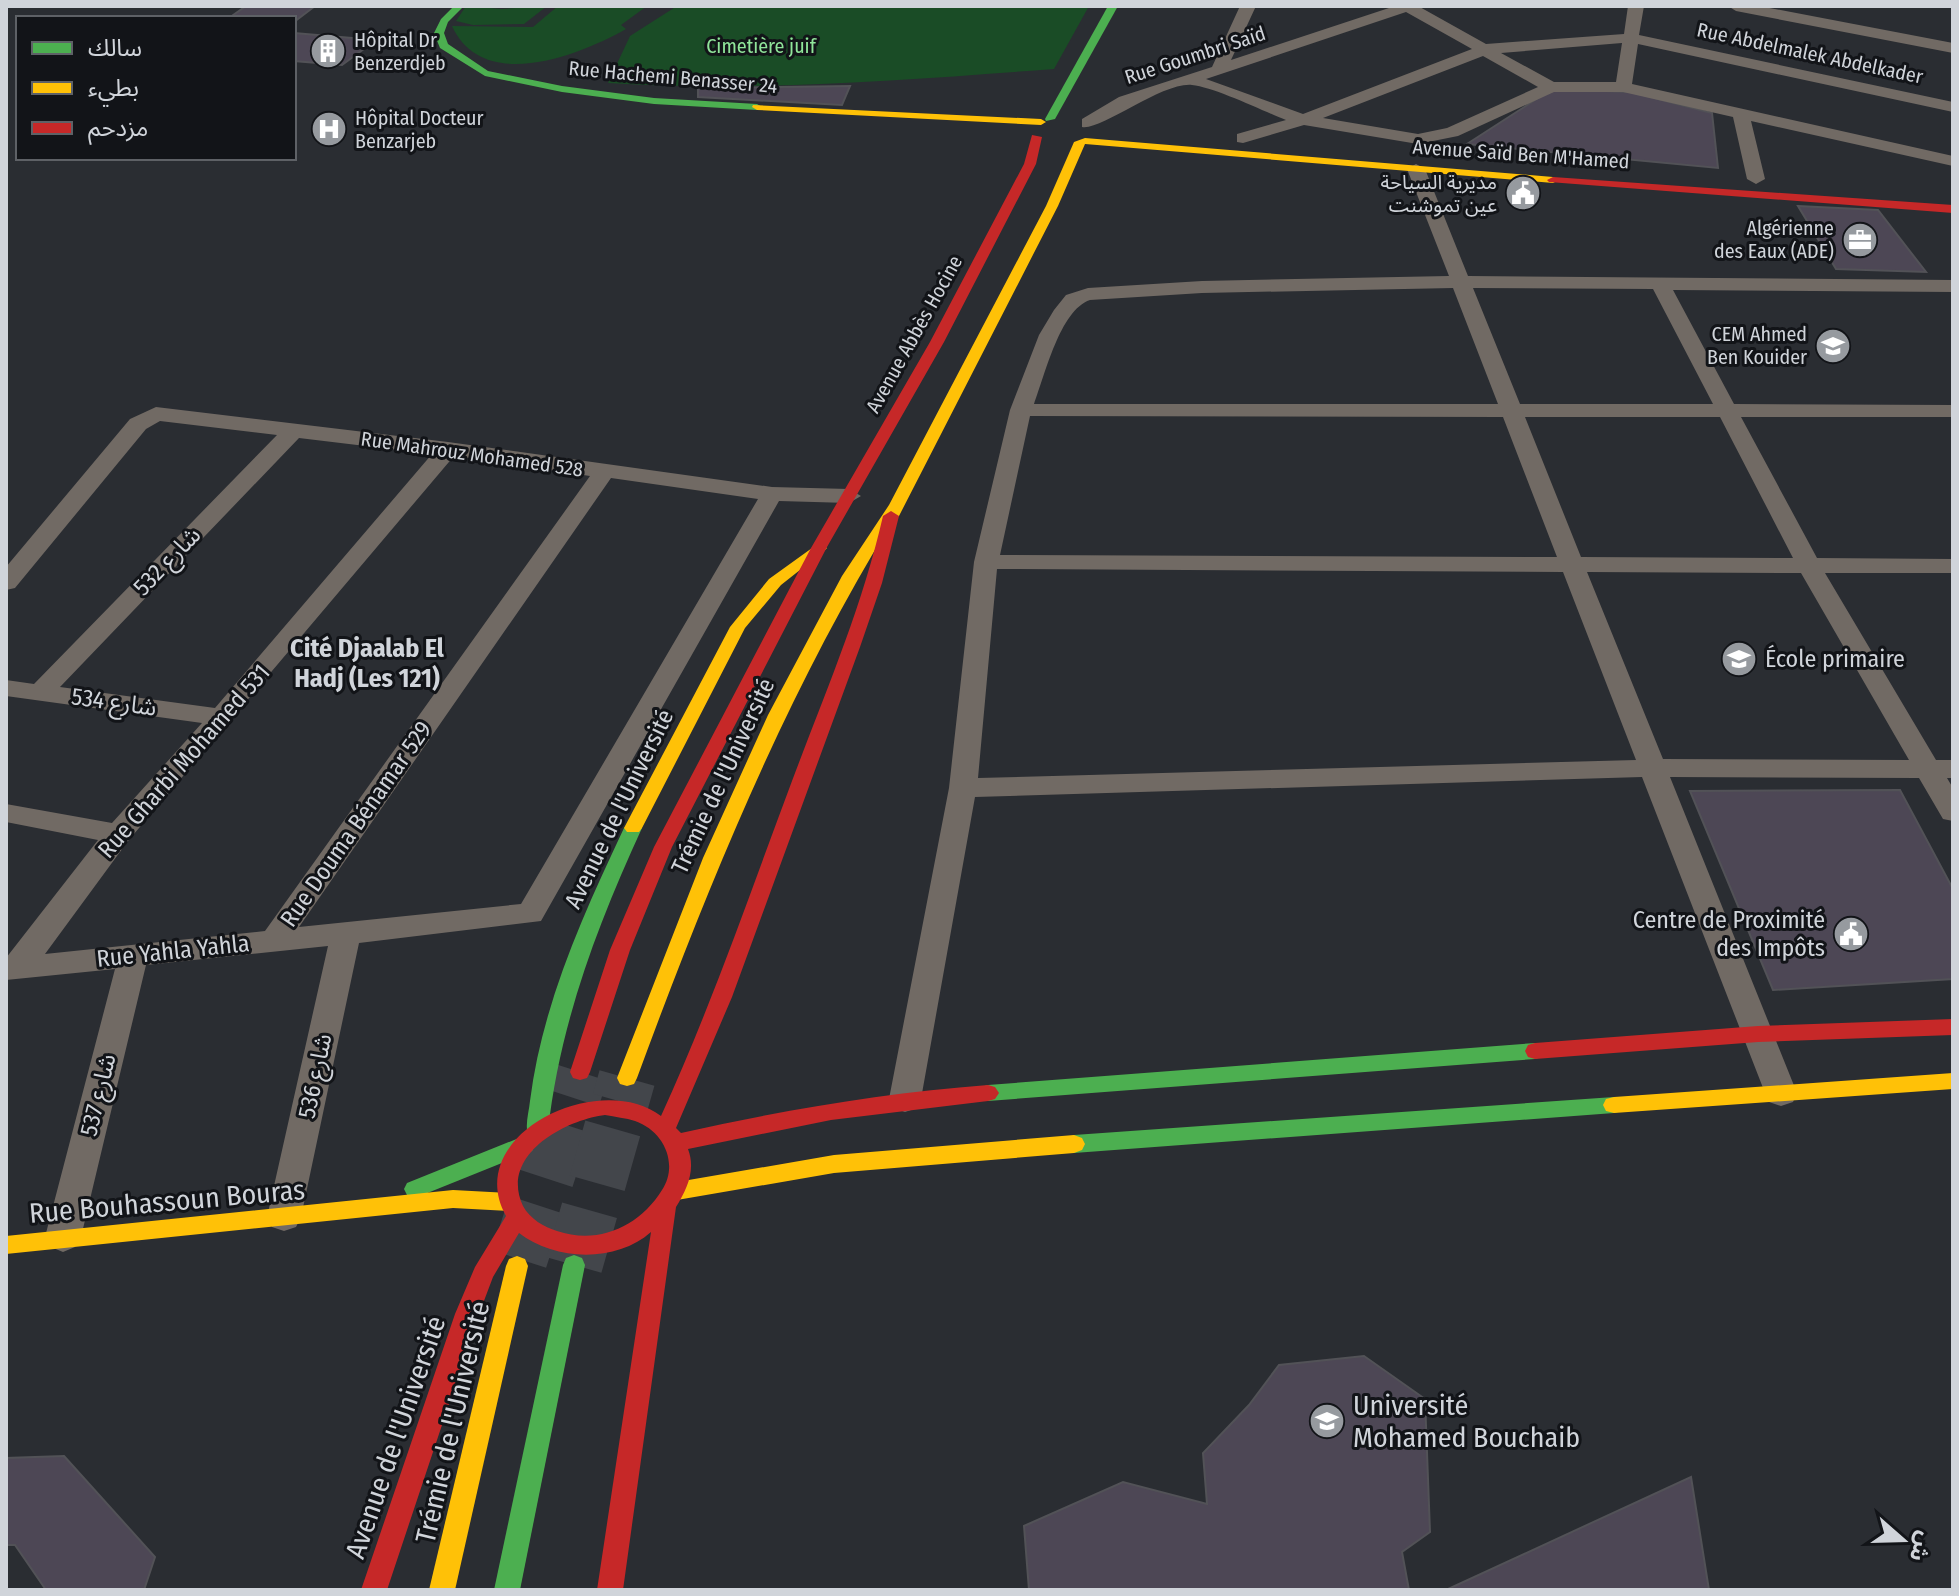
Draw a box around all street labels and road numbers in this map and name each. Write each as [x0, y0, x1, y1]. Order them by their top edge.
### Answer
street label: Rue Abdelmalek Abdelkader [1695, 17, 1925, 89]
street label: Rue Goumbri Saïd [1122, 21, 1268, 89]
street label: Rue Hachemi Benasser 24 [568, 56, 779, 98]
street label: Avenue Saïd Ben M'Hamed [1412, 134, 1630, 174]
street label: Avenue Abbès Hocine [861, 251, 967, 417]
street label: Rue Mahrouz Mohamed 528 [359, 427, 585, 481]
street label: 532 شارع [128, 521, 209, 603]
street label: Rue Gharbi Mohamed 531 [92, 658, 276, 864]
street label: Trémie de l'Université [665, 674, 781, 878]
street label: 534 شارع [69, 682, 158, 725]
street label: Avenue de l'Université [559, 705, 679, 913]
street label: Rue Douma Bénamar 529 [274, 716, 438, 932]
street label: Rue Yahla Yahla [95, 929, 251, 973]
street label: شارع 536 [292, 1031, 341, 1122]
street label: 537 شارع [74, 1051, 125, 1140]
street label: Rue Bouhassoun Bouras [28, 1173, 306, 1230]
street label: Trémie de l'Université [409, 1298, 496, 1546]
street label: Avenue de l'Université [338, 1312, 452, 1563]

